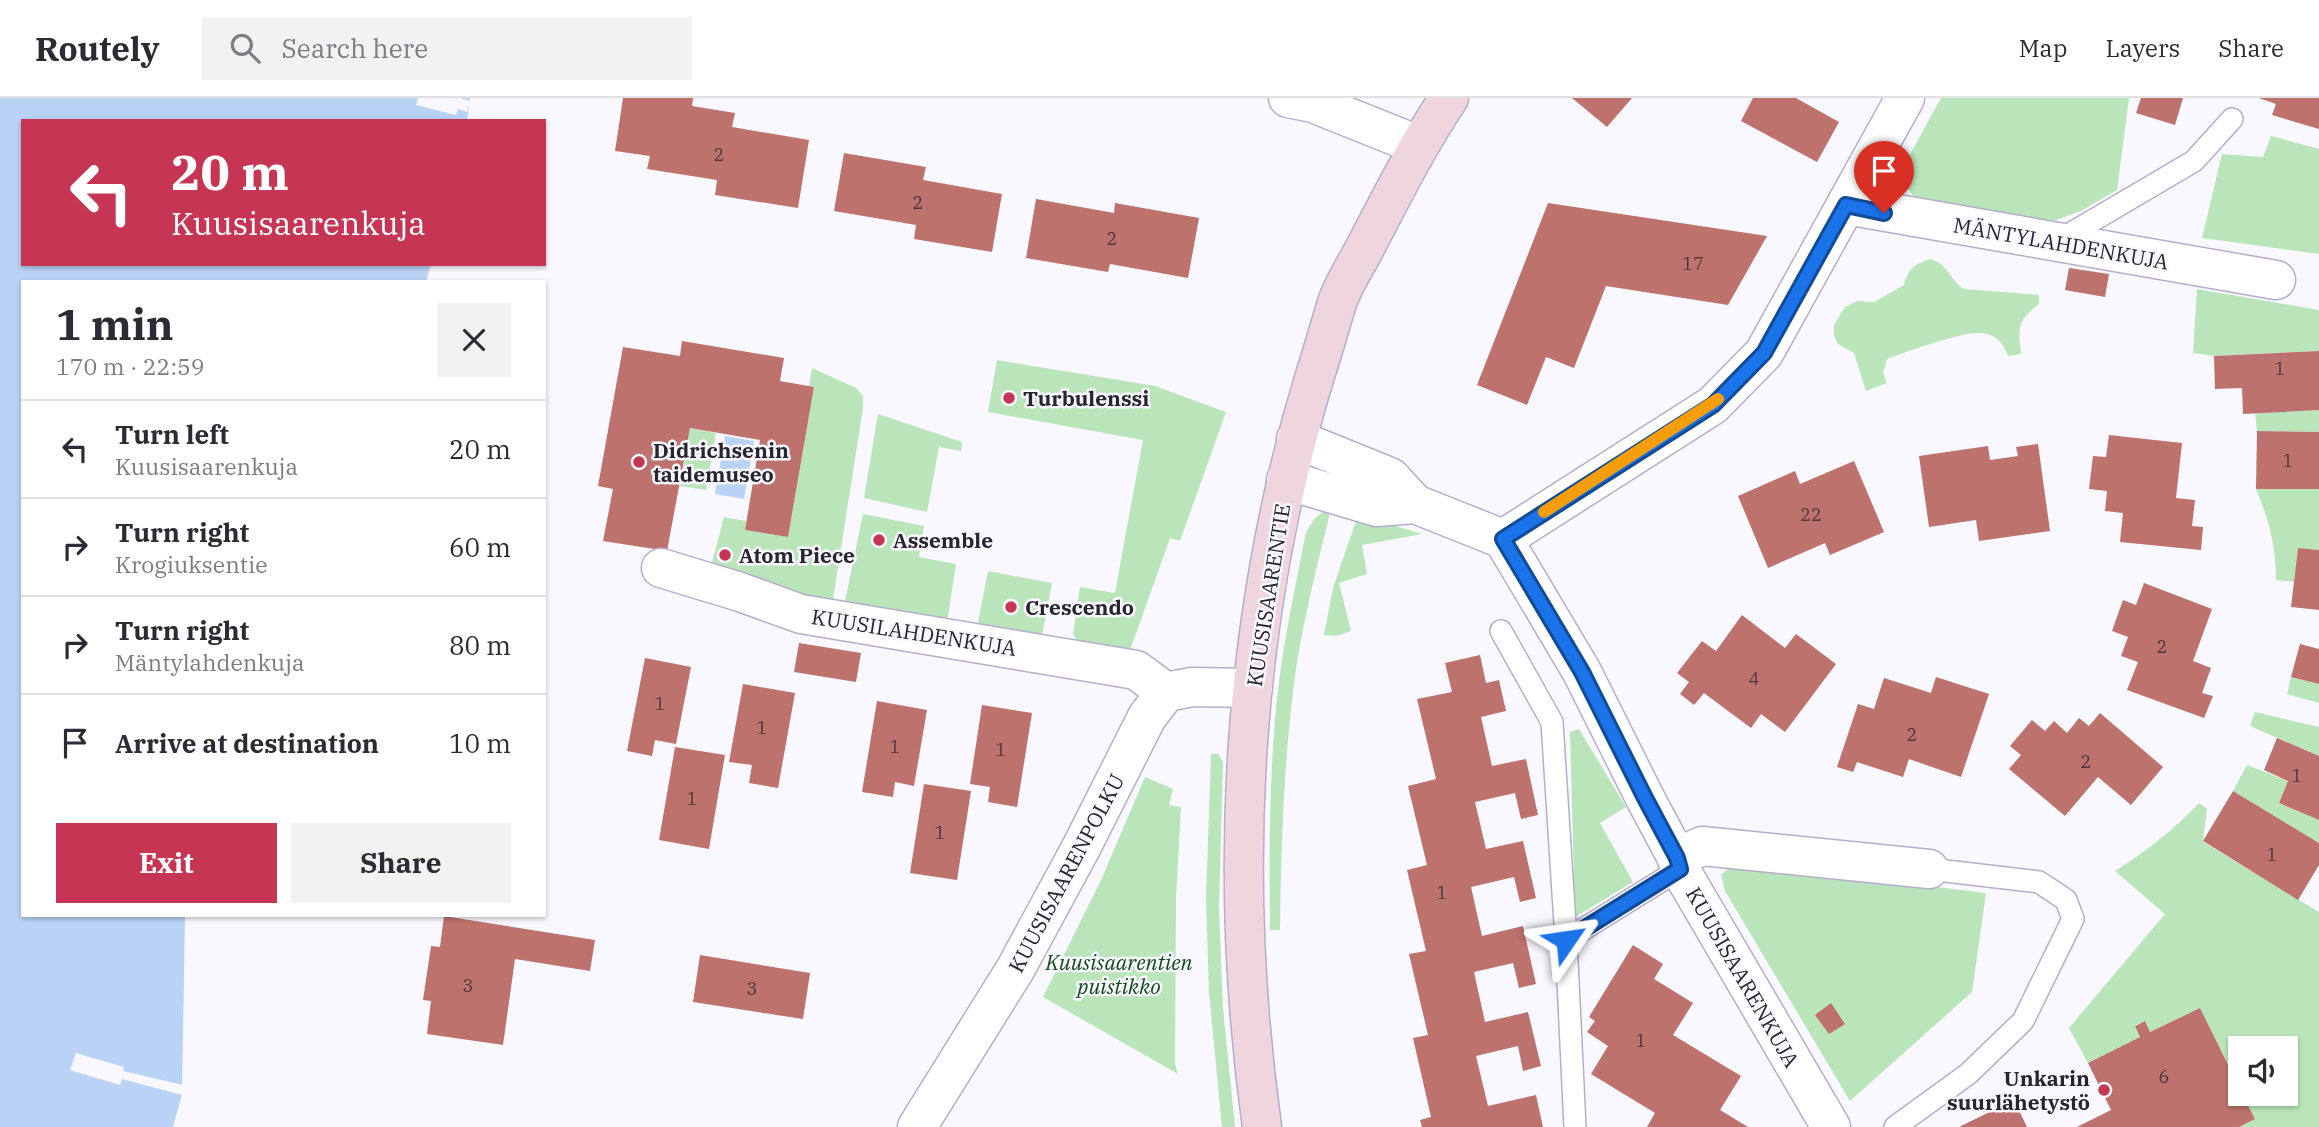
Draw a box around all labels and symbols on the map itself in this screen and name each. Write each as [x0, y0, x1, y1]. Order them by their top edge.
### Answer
pin [1854, 141, 1914, 213]
house number: 2 [714, 143, 724, 166]
house number: 2 [913, 191, 923, 214]
street label: MÄNTYLAHDENKUJA [1951, 210, 2171, 276]
house number: 2 [1107, 227, 1117, 250]
house number: 17 [1682, 252, 1704, 275]
house number: 1 [2275, 357, 2285, 380]
place label: Turbulenssi [1023, 384, 1149, 412]
marker: Turbulenssi [1001, 390, 1017, 406]
place label: Didrichsenin taidemuseo [653, 436, 789, 488]
house number: 1 [2283, 449, 2293, 472]
marker: Didrichsenin taidemuseo [631, 454, 647, 470]
street label: KUUSISAARENTIE [1240, 501, 1296, 689]
house number: 22 [1800, 503, 1822, 526]
place label: Assemble [893, 526, 993, 554]
marker: Assemble [871, 532, 887, 548]
place label: Atom Piece [739, 541, 855, 569]
marker: Atom Piece [717, 547, 733, 563]
place label: Crescendo [1025, 593, 1134, 621]
marker: Crescendo [1003, 599, 1019, 615]
street label: KUUSILAHDENKUJA [810, 602, 1019, 662]
house number: 2 [2157, 635, 2167, 658]
house number: 4 [1749, 667, 1759, 690]
house number: 1 [655, 692, 665, 715]
house number: 1 [757, 716, 767, 739]
house number: 2 [1907, 723, 1917, 746]
house number: 1 [890, 735, 900, 758]
house number: 1 [996, 738, 1006, 761]
house number: 2 [2081, 750, 2091, 773]
house number: 1 [2292, 764, 2302, 787]
street label: KUUSISAARENPOLKU [1002, 769, 1130, 977]
house number: 1 [687, 787, 697, 810]
house number: 1 [935, 821, 945, 844]
house number: 1 [2267, 843, 2277, 866]
house number: 1 [1437, 881, 1447, 904]
street label: KUUSISAARENKUJA [1680, 882, 1806, 1073]
position arrow [1529, 903, 1603, 977]
park label: Kuusisaarentien puistikko [1044, 948, 1193, 1000]
house number: 3 [463, 974, 473, 997]
house number: 3 [747, 977, 757, 1000]
house number: 1 [1636, 1029, 1646, 1052]
place label: Unkarin suurlähetystö [1947, 1064, 2090, 1116]
house number: 6 [2159, 1065, 2169, 1088]
marker: Unkarin suurlähetystö [2096, 1082, 2112, 1098]

